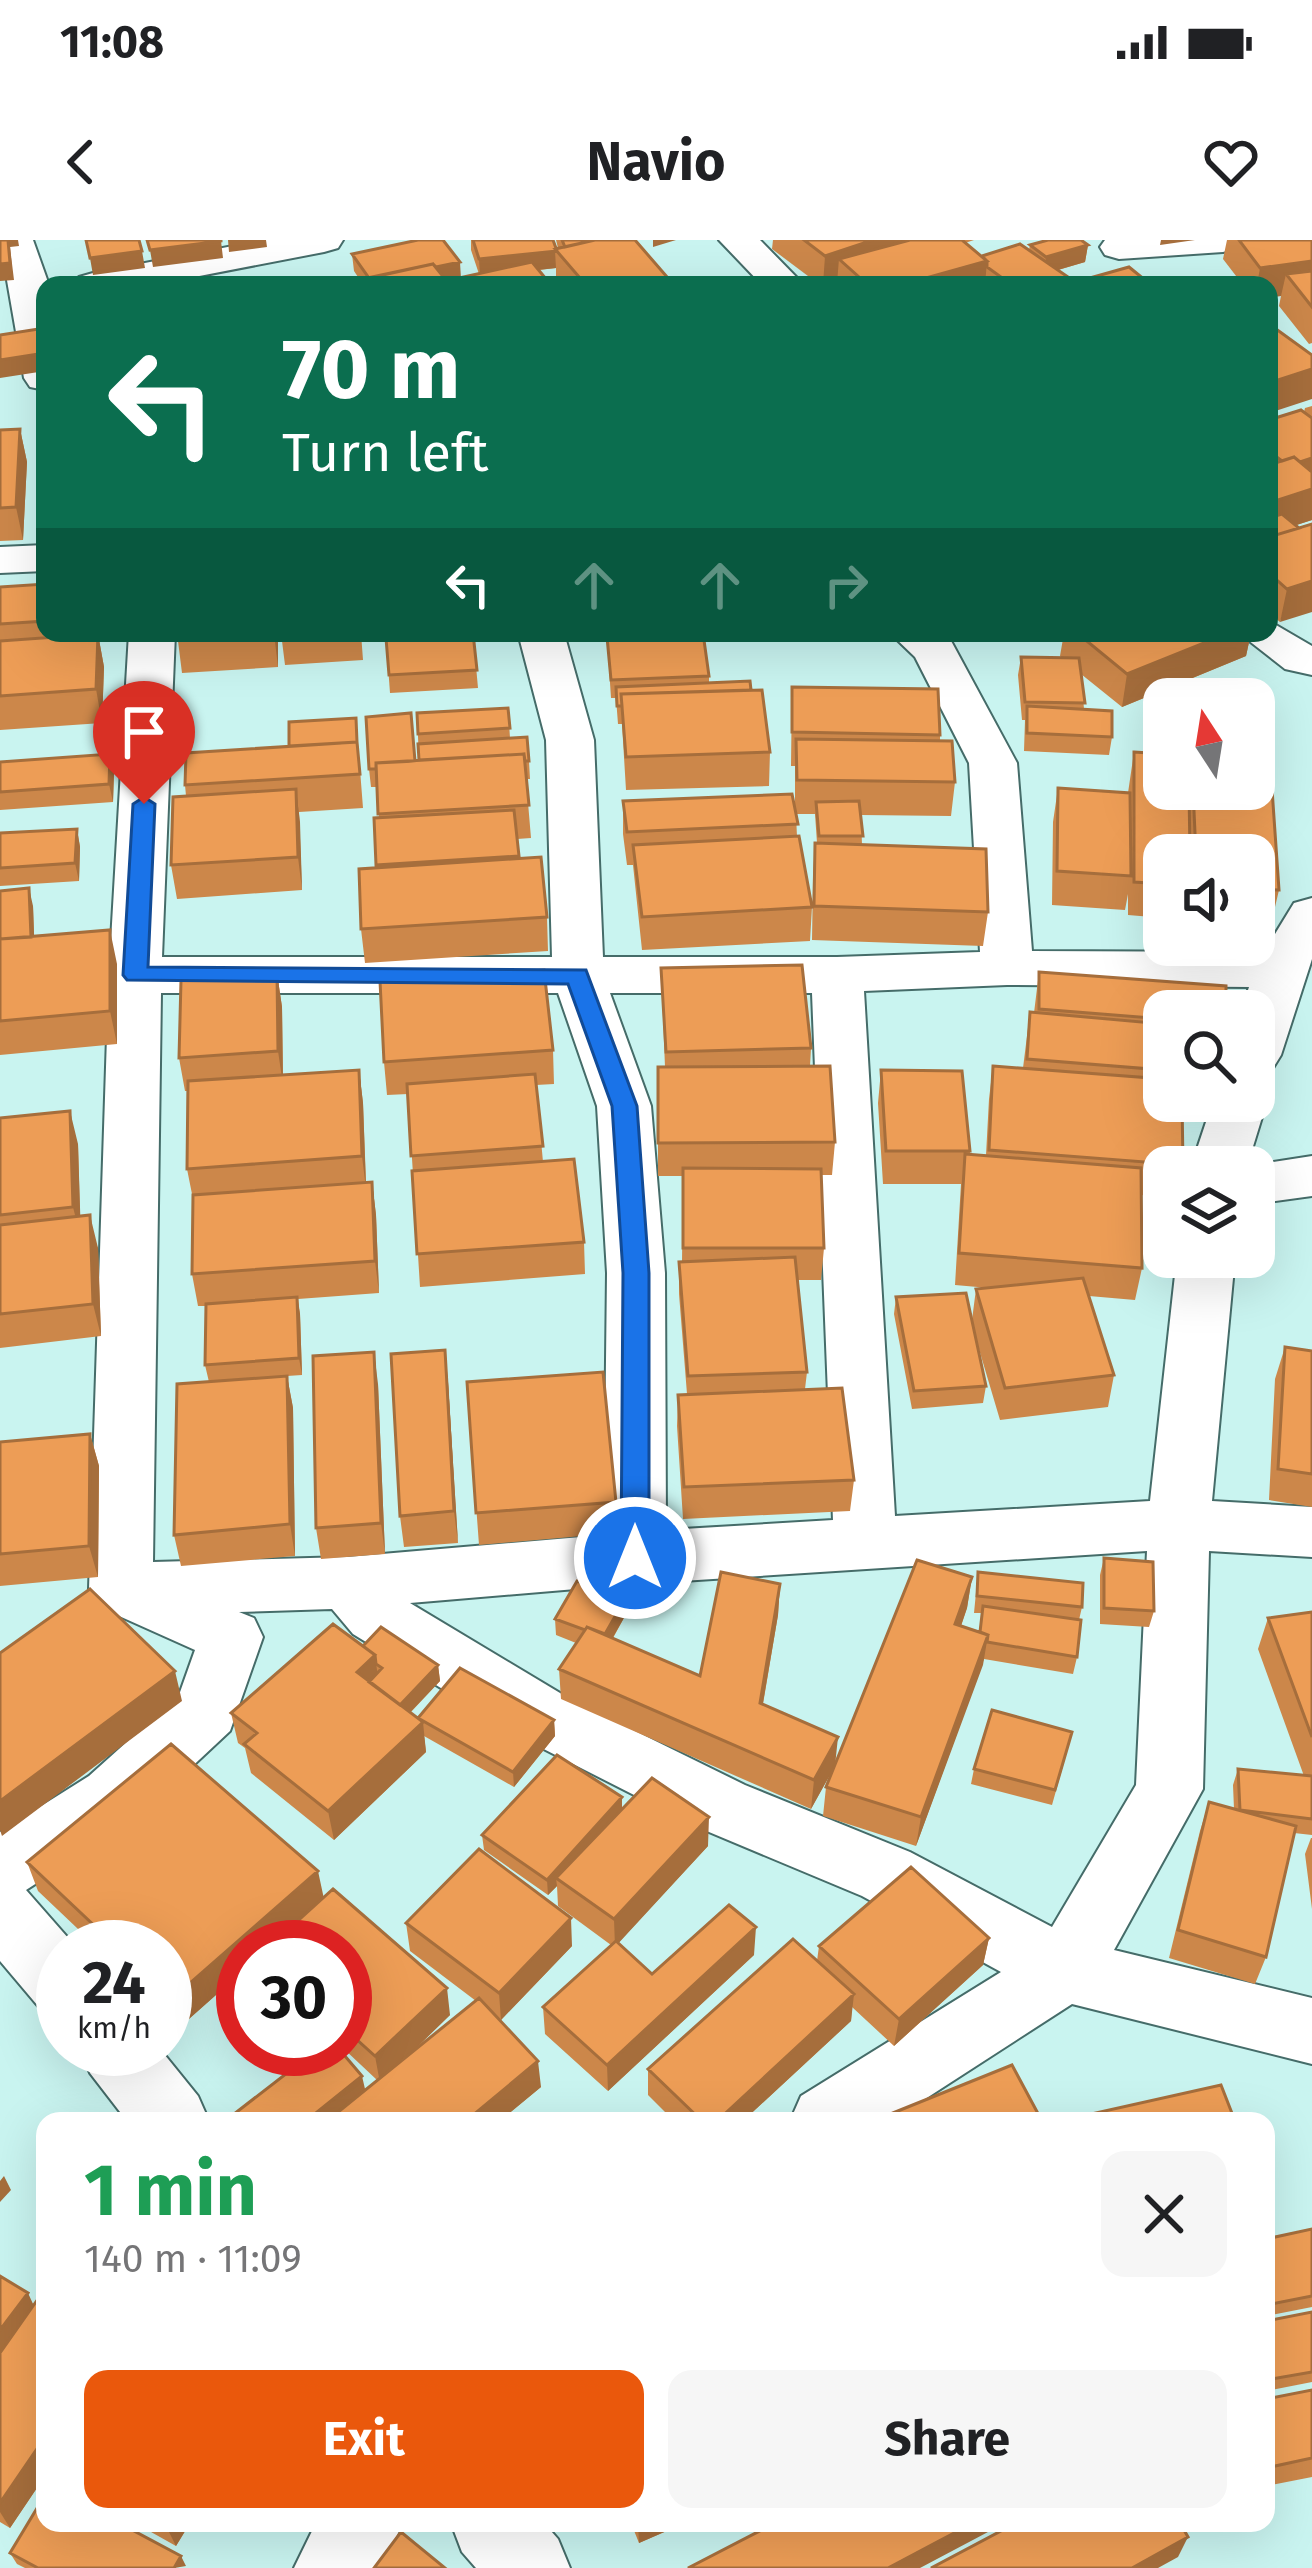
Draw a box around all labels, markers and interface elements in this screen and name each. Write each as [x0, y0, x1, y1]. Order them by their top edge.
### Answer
text: 11:08 [60, 15, 164, 69]
icon: back [48, 129, 114, 195]
icon: heart [1198, 129, 1264, 195]
text: Navio [586, 130, 726, 194]
text: 70 m [282, 319, 460, 420]
icon: left [84, 324, 240, 480]
text: Turn left [282, 421, 489, 485]
icon: left [435, 552, 501, 618]
icon: ahead [561, 552, 627, 618]
icon: ahead [687, 552, 753, 618]
icon: right [813, 552, 879, 618]
north arrow [1143, 678, 1275, 810]
map controls [1143, 678, 1275, 1278]
pin [93, 681, 195, 804]
icon: arrive [111, 699, 177, 765]
button: sound [1143, 834, 1275, 966]
button: search [1143, 990, 1275, 1122]
button: layers [1143, 1146, 1275, 1278]
position arrow [572, 1495, 698, 1621]
speed limit sign: 30 [216, 1920, 372, 2076]
text: 24 [82, 1947, 146, 2019]
text: km/h [77, 2010, 151, 2046]
text: 1 min [84, 2148, 257, 2234]
button: close [1101, 2151, 1227, 2277]
text: 140 m · 11:09 [84, 2236, 302, 2282]
button: Exit [84, 2370, 644, 2508]
button: Share [668, 2370, 1227, 2508]

